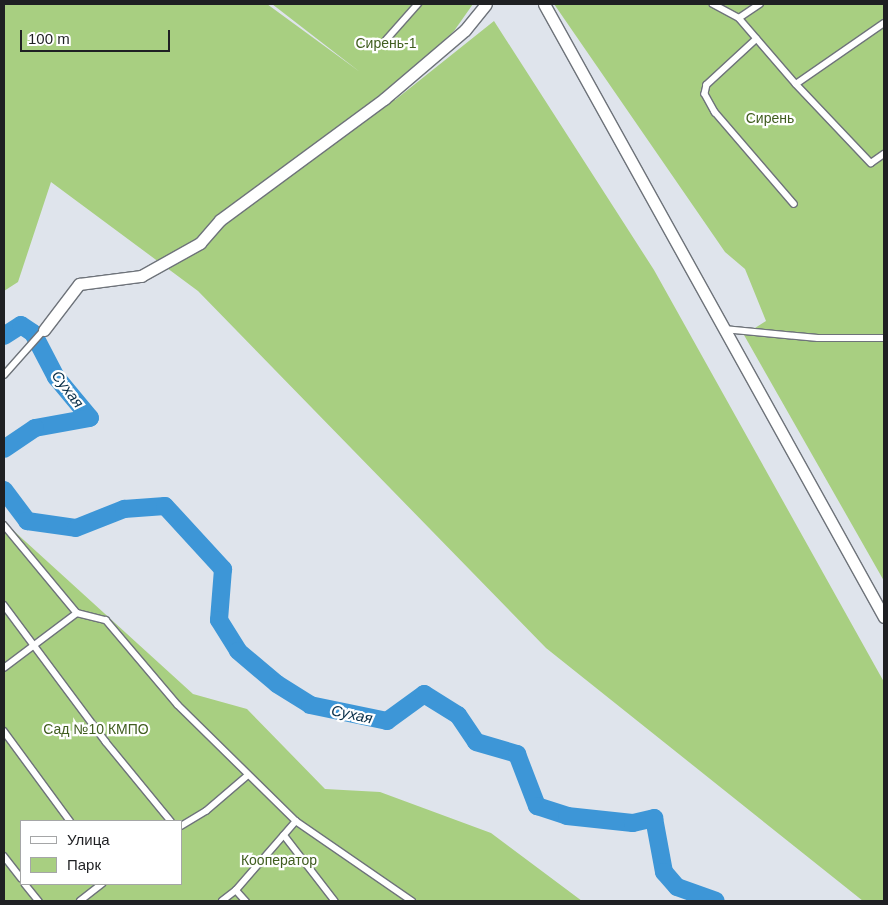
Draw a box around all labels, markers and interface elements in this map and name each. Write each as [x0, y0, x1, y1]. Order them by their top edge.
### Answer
scale bar [22, 20, 172, 52]
text: 100 m [28, 30, 70, 47]
park label: Сирень-1 [356, 35, 416, 51]
park label: Сирень [746, 110, 794, 126]
water label: Сухая [48, 367, 88, 411]
water label: Сухая [330, 701, 374, 727]
park label: Сад №10 КМПО [43, 721, 149, 737]
legend [20, 820, 182, 885]
text: Улица [67, 831, 110, 848]
park label: Кооператор [241, 852, 317, 868]
text: Парк [67, 856, 101, 873]

